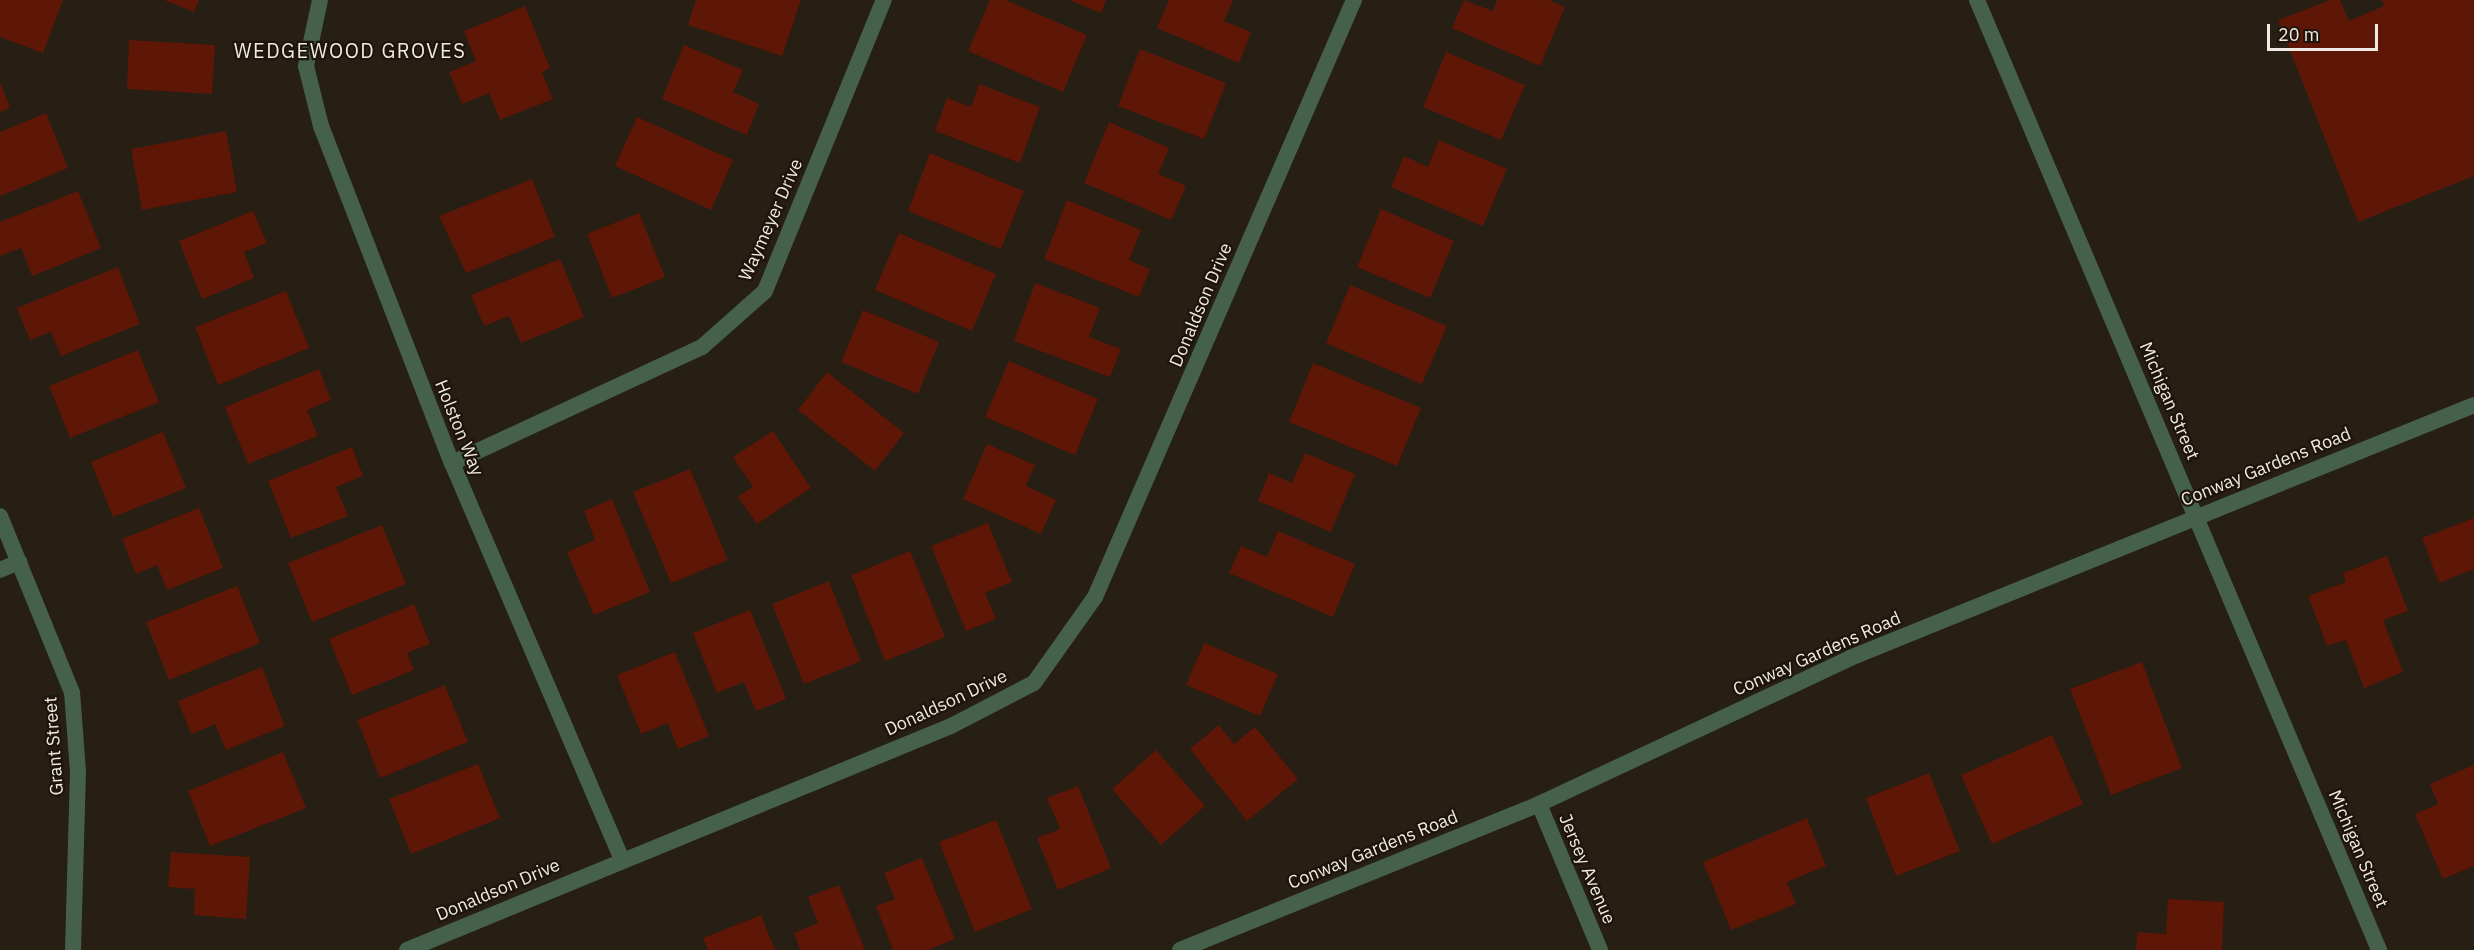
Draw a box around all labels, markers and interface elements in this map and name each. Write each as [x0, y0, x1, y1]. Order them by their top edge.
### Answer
scale bar [2270, 12, 2381, 50]
text: 20 m [2278, 23, 2320, 46]
district label: WEDGEWOOD GROVES [234, 38, 466, 62]
street label: Waymeyer Drive [734, 156, 808, 284]
street label: Donaldson Drive [1165, 240, 1237, 370]
street label: Michigan Street [2134, 339, 2204, 463]
street label: Holston Way [430, 377, 488, 479]
street label: Conway Gardens Road [2178, 423, 2354, 511]
street label: Conway Gardens Road [1730, 607, 1904, 701]
street label: Donaldson Drive [881, 665, 1011, 741]
street label: Grant Street [40, 696, 68, 796]
street label: Michigan Street [2323, 787, 2393, 911]
street label: Conway Gardens Road [1285, 806, 1461, 894]
street label: Jersey Avenue [1554, 811, 1620, 927]
street label: Donaldson Drive [433, 854, 563, 926]

